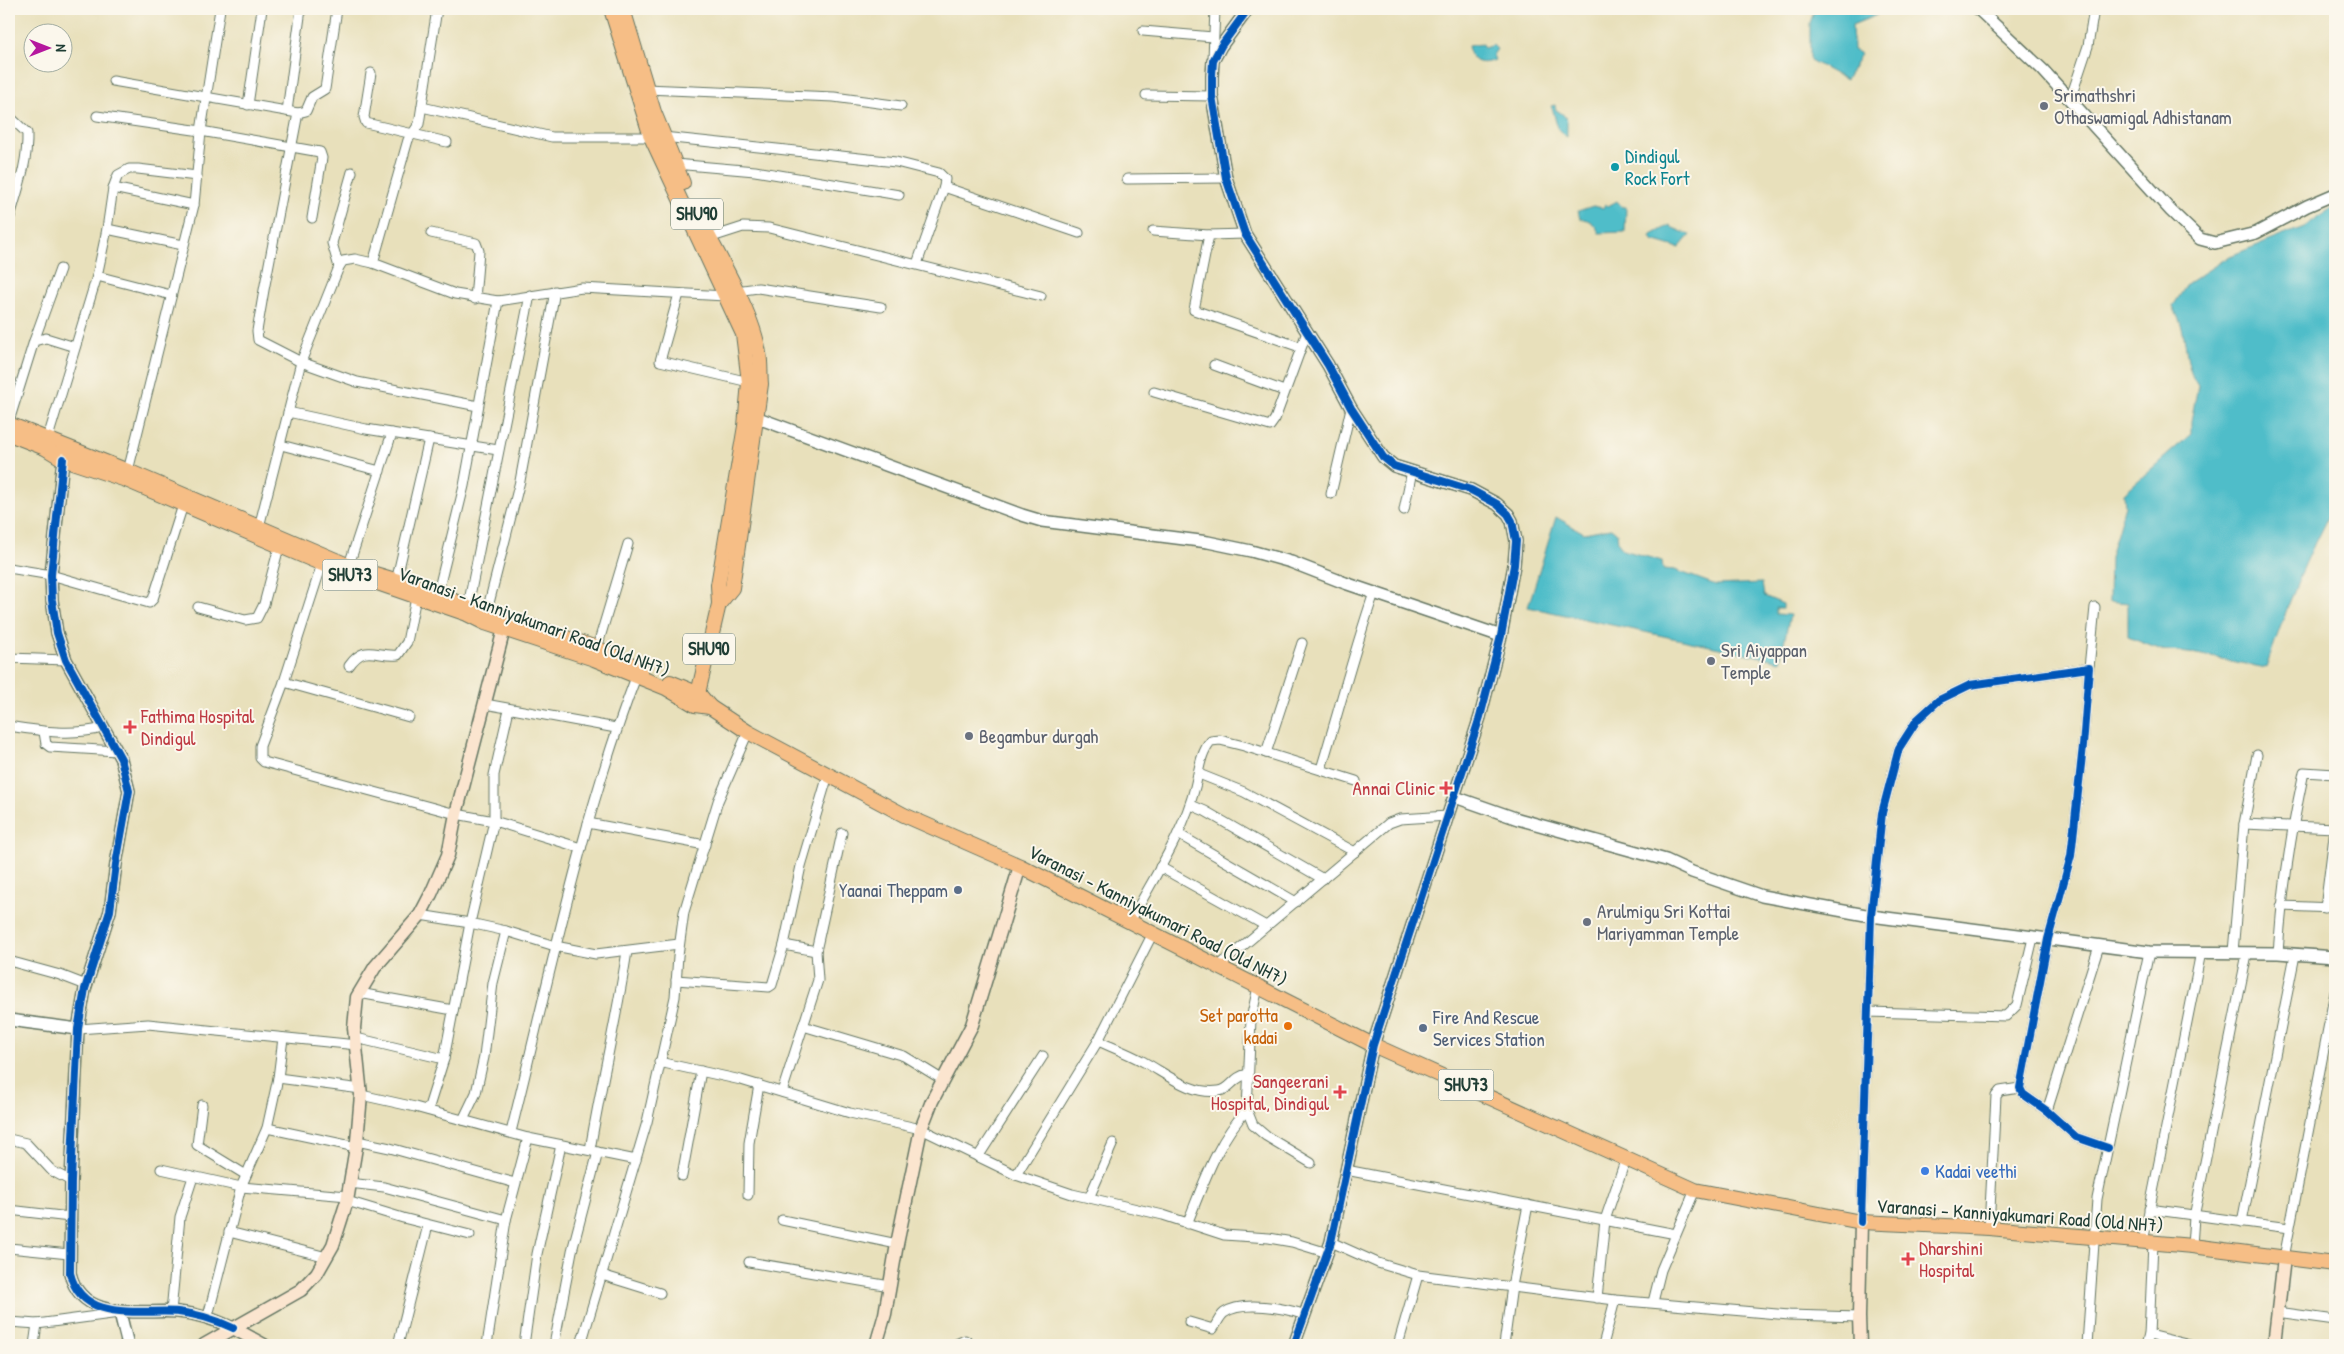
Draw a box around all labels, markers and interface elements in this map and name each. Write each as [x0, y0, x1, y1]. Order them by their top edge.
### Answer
north arrow [22, 22, 72, 72]
text: N [52, 44, 71, 52]
place label: Srimathshri Othaswamigal Adhistanam [2054, 82, 2232, 130]
marker: Srimathshri Othaswamigal Adhistanam [2038, 100, 2050, 112]
place label: Dindigul Rock Fort [1625, 143, 1690, 191]
marker: Dindigul Rock Fort [1609, 161, 1621, 173]
road number: SHU90 [671, 198, 723, 230]
road number: SHU73 [322, 560, 378, 590]
street label: Varanasi - Kanniyakumari Road (Old NH7) [394, 560, 674, 682]
road number: SHU90 [683, 634, 735, 664]
place label: Sri Aiyappan Temple [1721, 637, 1807, 685]
marker: Sri Aiyappan Temple [1705, 655, 1717, 667]
place label: Fathima Hospital Dindigul [140, 703, 255, 751]
marker: Fathima Hospital Dindigul [123, 720, 137, 734]
place label: Begambur durgah [979, 723, 1098, 749]
marker: Begambur durgah [963, 730, 975, 742]
place label: Annai Clinic [1353, 775, 1436, 801]
marker: Annai Clinic [1439, 781, 1453, 795]
street label: Varanasi - Kanniyakumari Road (Old NH7) [1024, 838, 1292, 992]
place label: Yaanai Theppam [839, 877, 948, 903]
marker: Yaanai Theppam [952, 884, 964, 896]
place label: Arulmigu Sri Kottai Mariyamman Temple [1597, 898, 1740, 946]
marker: Arulmigu Sri Kottai Mariyamman Temple [1581, 916, 1593, 928]
place label: Set parotta kadai [1200, 1002, 1279, 1050]
place label: Fire And Rescue Services Station [1432, 1004, 1545, 1052]
marker: Set parotta kadai [1282, 1020, 1294, 1032]
marker: Fire And Rescue Services Station [1417, 1022, 1429, 1034]
place label: Sangeerani Hospital, Dindigul [1211, 1068, 1330, 1116]
road number: SHU73 [1438, 1070, 1494, 1100]
marker: Sangeerani Hospital, Dindigul [1333, 1085, 1347, 1099]
place label: Kadai veethi [1935, 1158, 2017, 1184]
marker: Kadai veethi [1919, 1165, 1931, 1177]
street label: Varanasi - Kanniyakumari Road (Old NH7) [1876, 1192, 2164, 1238]
place label: Dharshini Hospital [1919, 1235, 1983, 1283]
marker: Dharshini Hospital [1901, 1252, 1915, 1266]

